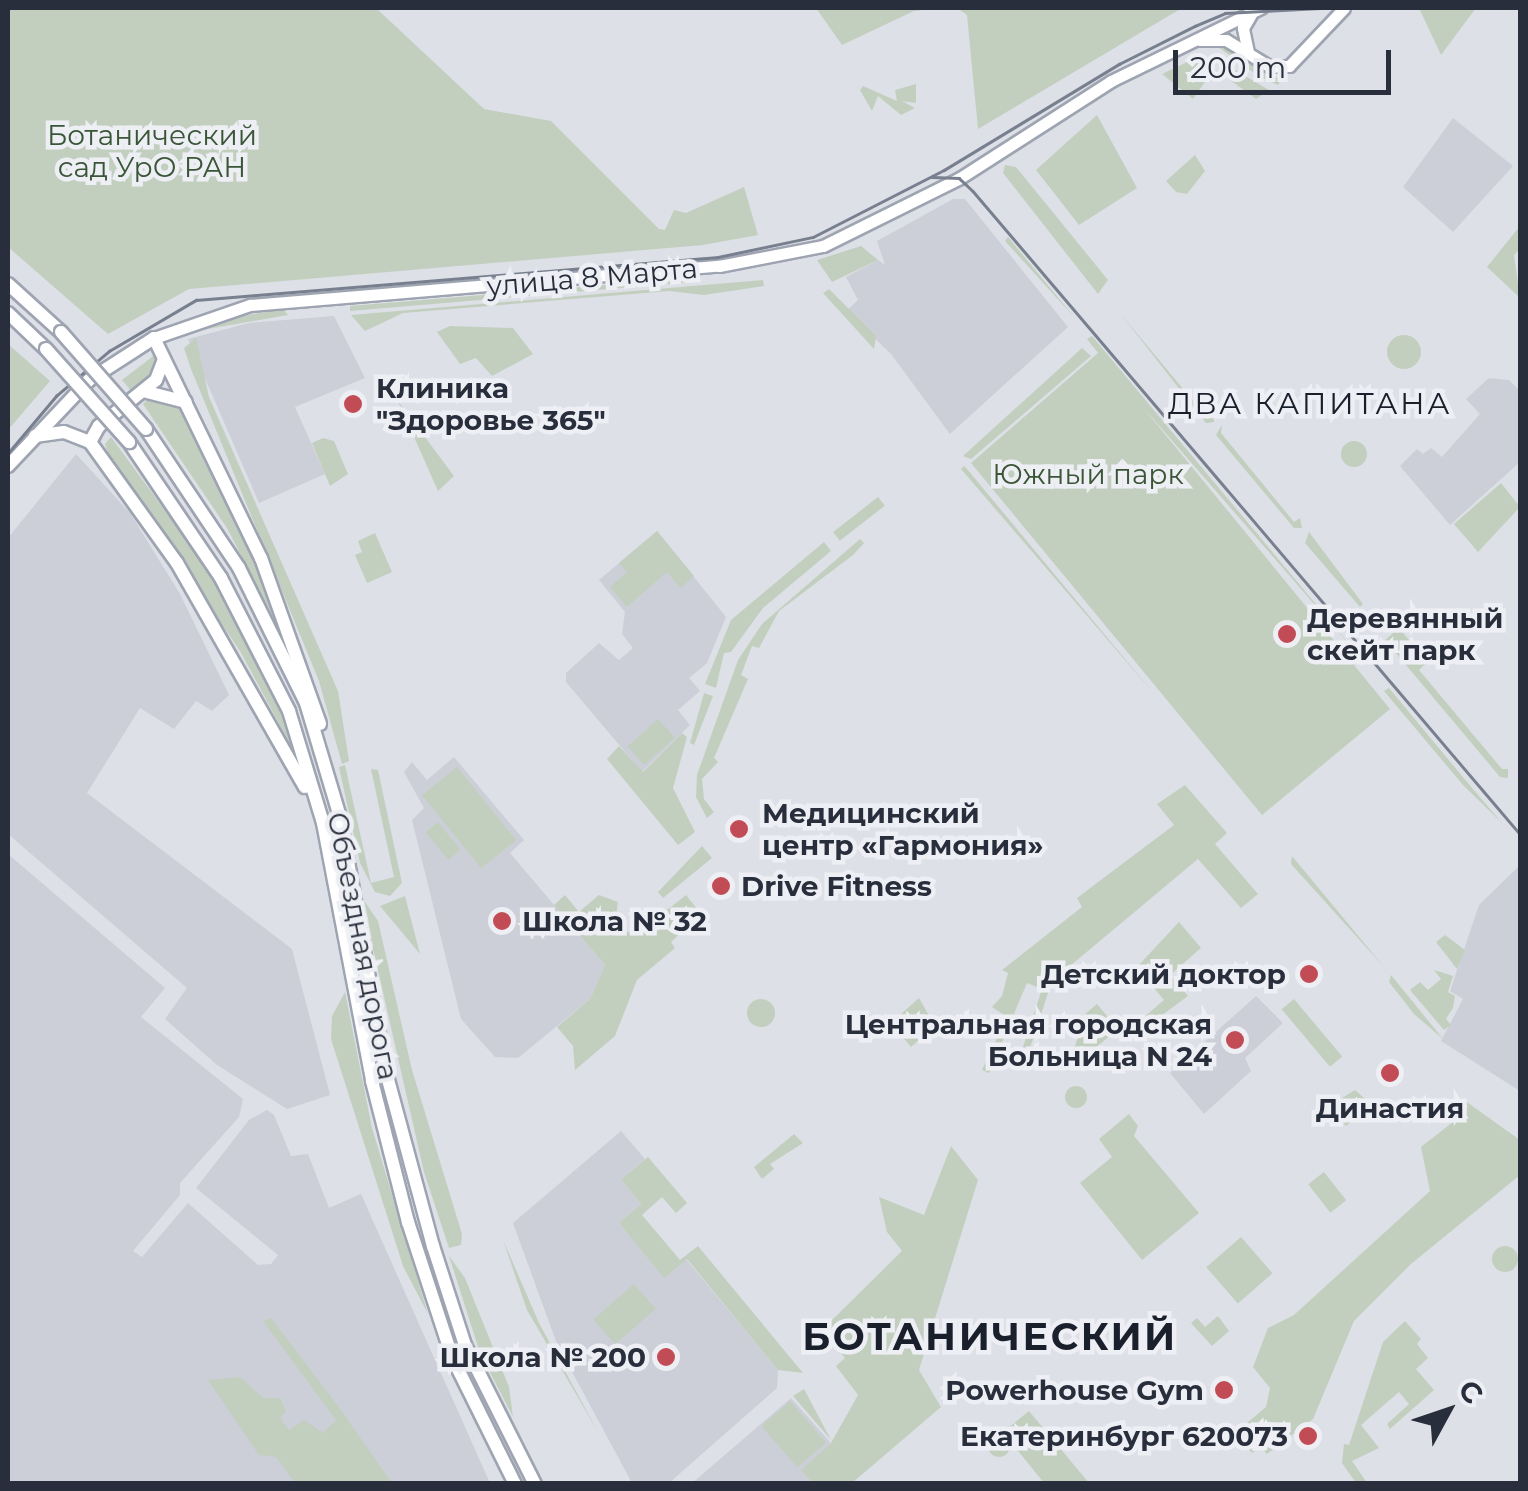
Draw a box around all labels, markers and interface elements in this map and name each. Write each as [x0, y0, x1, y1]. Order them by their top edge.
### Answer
scale bar [1178, 30, 1396, 92]
text: 200 m [1190, 49, 1286, 86]
park label: Ботанический сад УрО РАН [47, 118, 257, 184]
street label: улица 8 Марта [485, 251, 699, 303]
place label: Клиника "Здоровье 365" [376, 371, 606, 437]
district label: ДВА КАПИТАНА [1168, 386, 1452, 422]
marker: Клиника "Здоровье 365" [340, 391, 366, 417]
park label: Южный парк [992, 457, 1184, 491]
place label: Деревянный скейт парк [1307, 601, 1503, 667]
marker: Деревянный скейт парк [1276, 623, 1298, 645]
place label: Медицинский центр «Гармония» [762, 796, 1044, 862]
street label: Объездная дорога [321, 809, 405, 1083]
marker: Медицинский центр «Гармония» [726, 816, 752, 842]
place label: Drive Fitness [741, 869, 932, 903]
marker: Drive Fitness [710, 875, 732, 897]
place label: Школа № 32 [522, 904, 707, 938]
marker: Школа № 32 [491, 910, 513, 932]
place label: Детский доктор [1041, 957, 1286, 991]
marker: Детский доктор [1296, 961, 1322, 987]
place label: Центральная городская Больница N 24 [845, 1007, 1212, 1073]
marker: Центральная городская Больница N 24 [1222, 1027, 1248, 1053]
marker: Династия [1377, 1060, 1403, 1086]
place label: Династия [1316, 1091, 1464, 1125]
district label: БОТАНИЧЕСКИЙ [802, 1314, 1178, 1360]
place label: Школа № 200 [440, 1340, 646, 1374]
marker: Школа № 200 [655, 1346, 677, 1368]
north arrow [1398, 1361, 1498, 1461]
place label: Powerhouse Gym [945, 1373, 1204, 1407]
text: С [1451, 1373, 1491, 1410]
marker: Powerhouse Gym [1213, 1379, 1235, 1401]
place label: Екатеринбург 620073 [960, 1419, 1288, 1453]
marker: Екатеринбург 620073 [1297, 1425, 1319, 1447]

